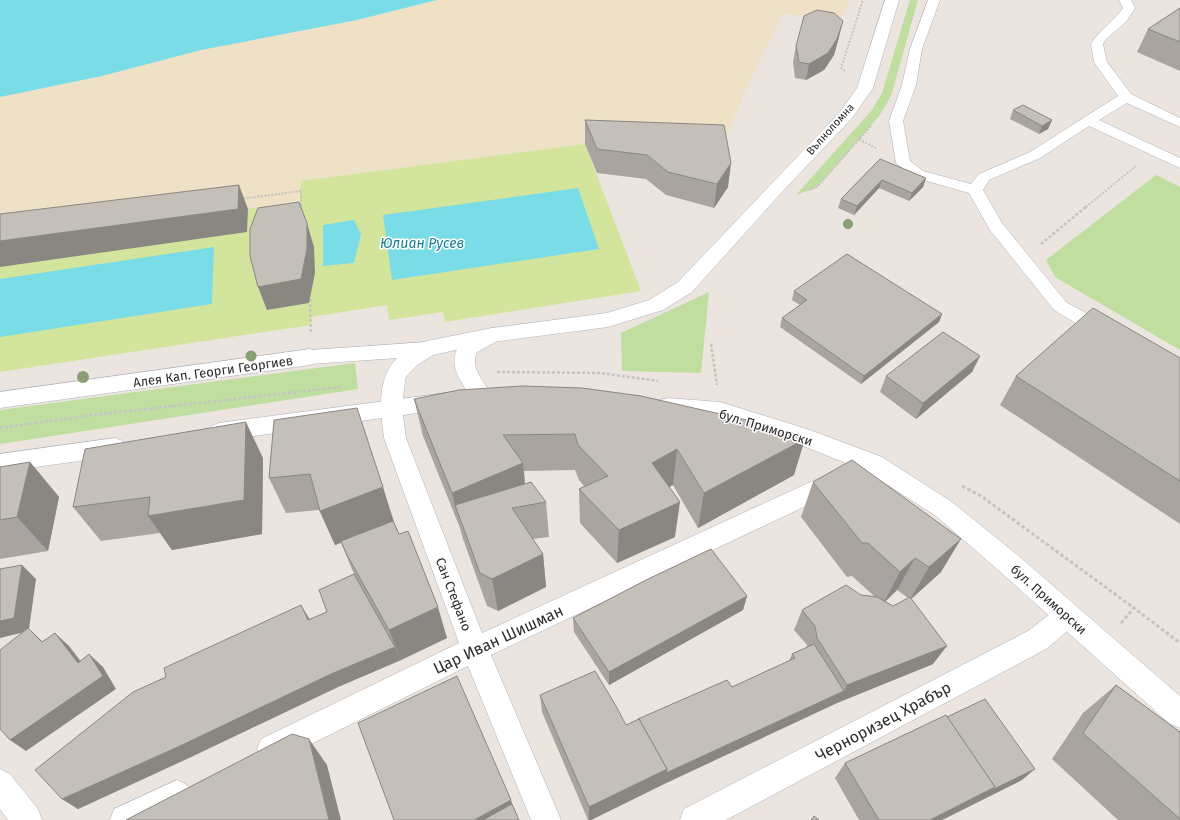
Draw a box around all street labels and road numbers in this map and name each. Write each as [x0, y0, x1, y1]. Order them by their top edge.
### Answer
street label: Вълноломна [804, 101, 857, 158]
street label: Алея Кап. Георги Георгиев [132, 353, 294, 390]
street label: бул. Приморски [717, 406, 814, 449]
street label: Сан Стефано [433, 555, 474, 633]
street label: бул. Приморски [1008, 561, 1090, 637]
street label: Цар Иван Шишман [430, 601, 566, 678]
street label: Черноризец Храбър [812, 678, 954, 765]

